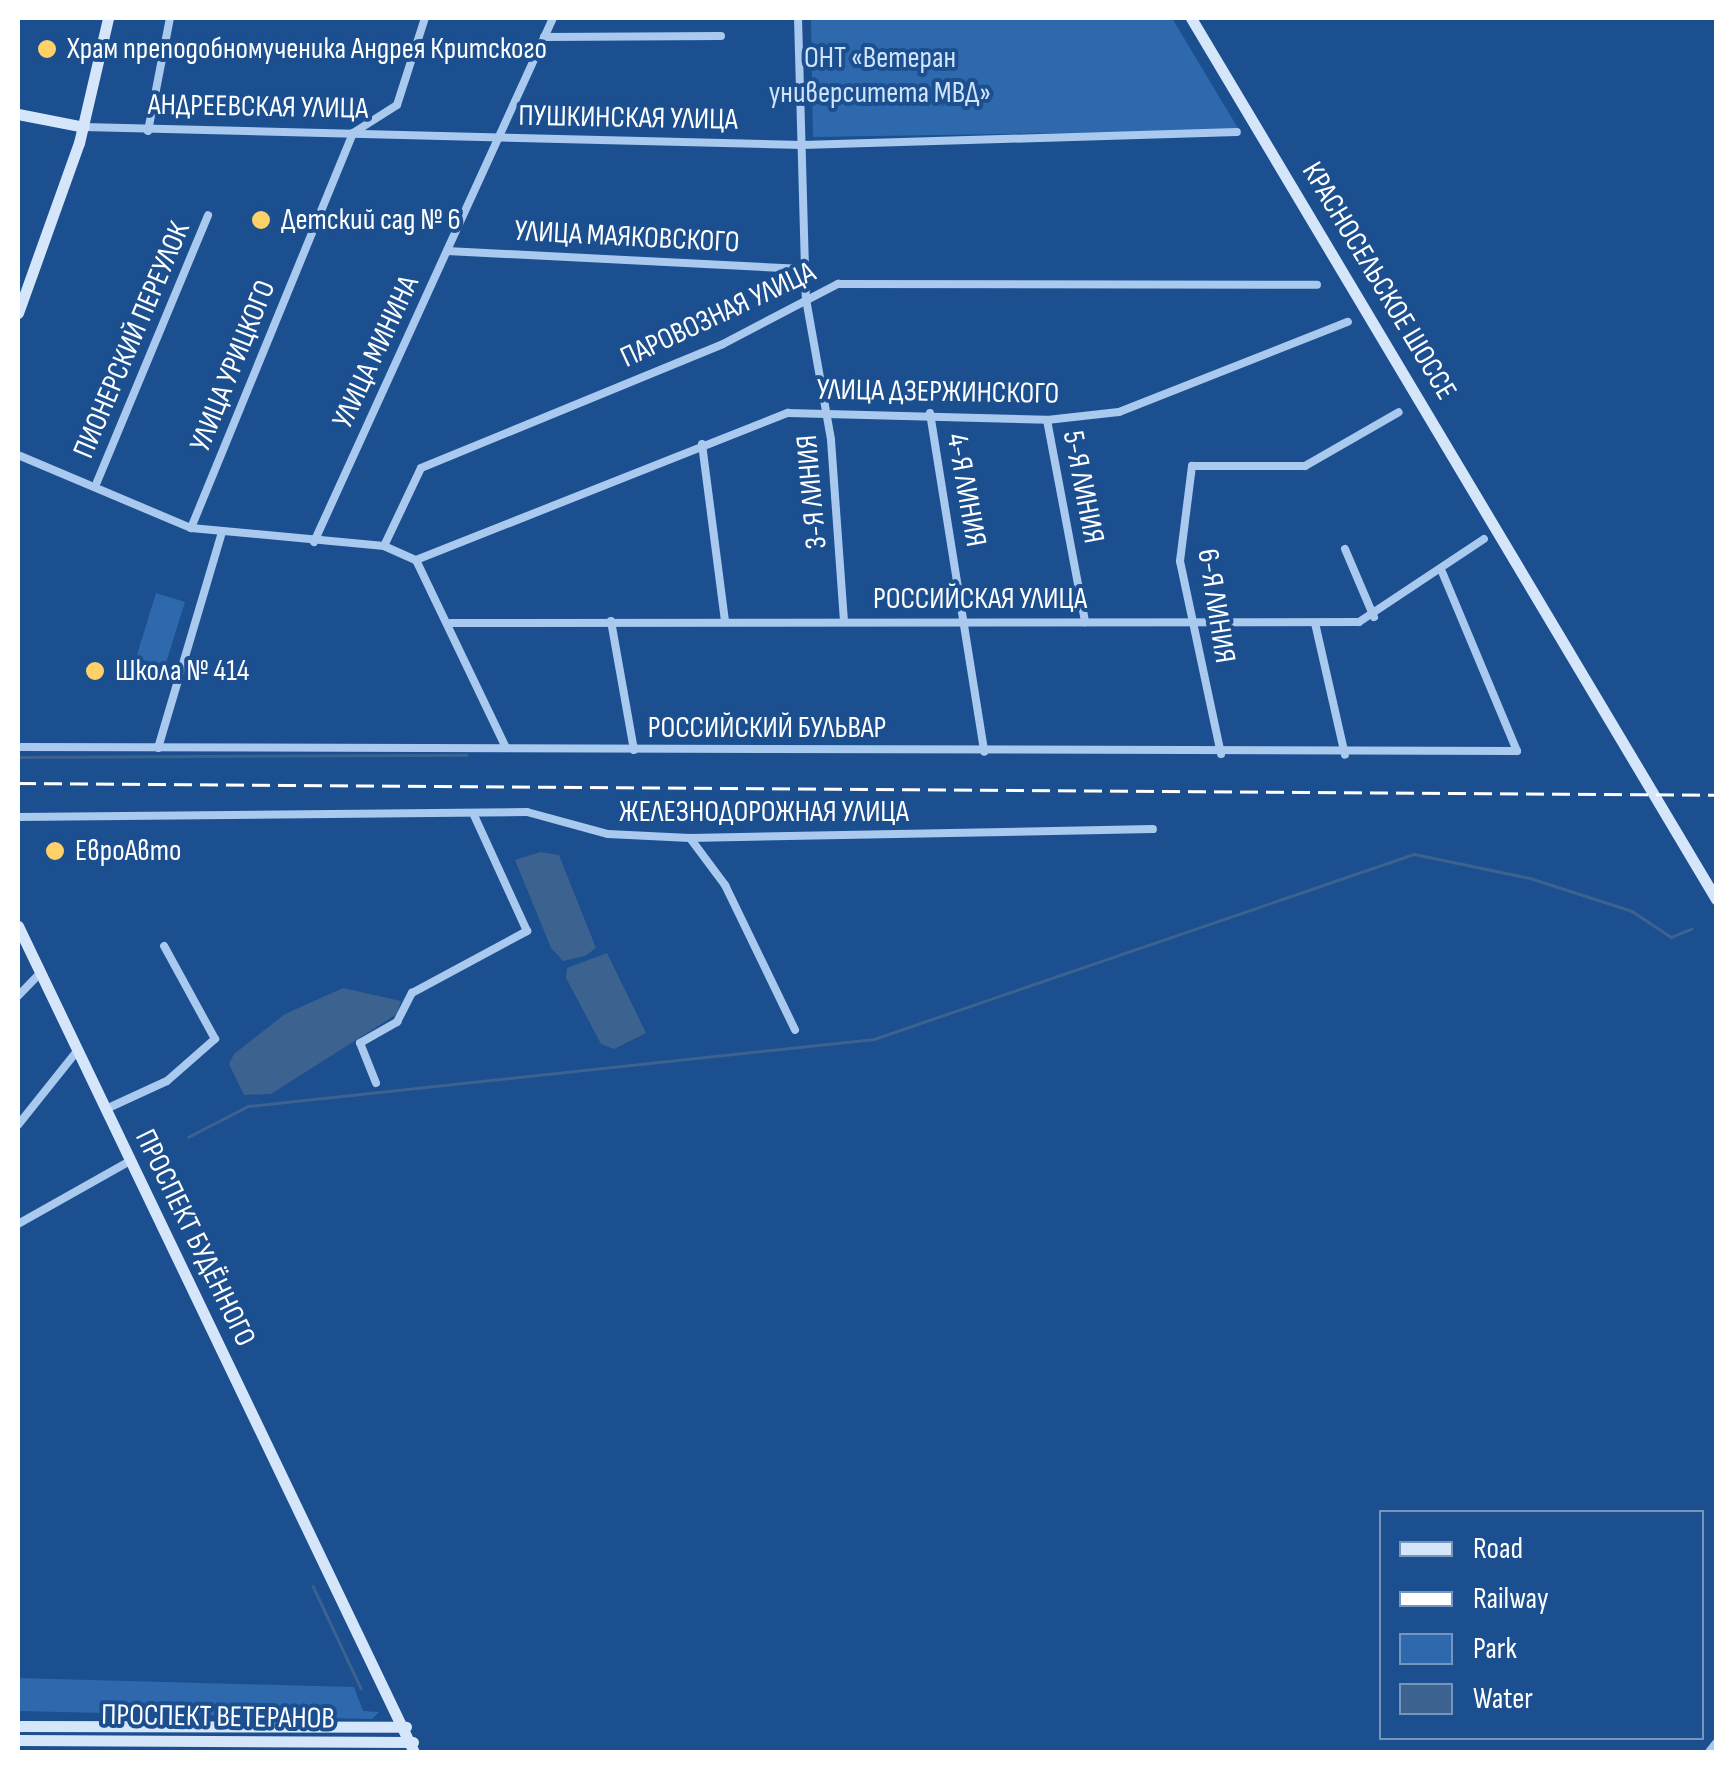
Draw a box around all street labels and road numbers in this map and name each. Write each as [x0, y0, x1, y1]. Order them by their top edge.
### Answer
street label: АНДРЕЕВСКАЯ УЛИЦА [148, 87, 368, 127]
street label: ПУШКИНСКАЯ УЛИЦА [518, 98, 738, 138]
street label: КРАСНОСЕЛЬСКОЕ ШОССЕ [1294, 156, 1464, 406]
street label: УЛИЦА МАЯКОВСКОГО [514, 213, 740, 261]
street label: ПИОНЕРСКИЙ ПЕРЕУЛОК [66, 216, 198, 464]
street label: ПАРОВОЗНАЯ УЛИЦА [615, 254, 821, 376]
street label: УЛИЦА МИНИНА [325, 270, 427, 434]
street label: УЛИЦА УРИЦКОГО [182, 275, 284, 457]
street label: УЛИЦА ДЗЕРЖИНСКОГО [816, 372, 1060, 412]
street label: 5-Я ЛИНИЯ [1054, 428, 1112, 546]
street label: 4-Я ЛИНИЯ [938, 431, 994, 549]
street label: 3-Я ЛИНИЯ [789, 433, 835, 551]
street label: 6-Я ЛИНИЯ [1189, 546, 1243, 666]
street label: РОССИЙСКАЯ УЛИЦА [873, 581, 1087, 617]
street label: РОССИЙСКИЙ БУЛЬВАР [648, 710, 886, 746]
street label: ЖЕЛЕЗНОДОРОЖНАЯ УЛИЦА [619, 794, 909, 830]
street label: ПРОСПЕКТ БУДЁННОГО [127, 1124, 263, 1352]
street label: ПРОСПЕКТ ВЕТЕРАНОВ [101, 1697, 335, 1737]

